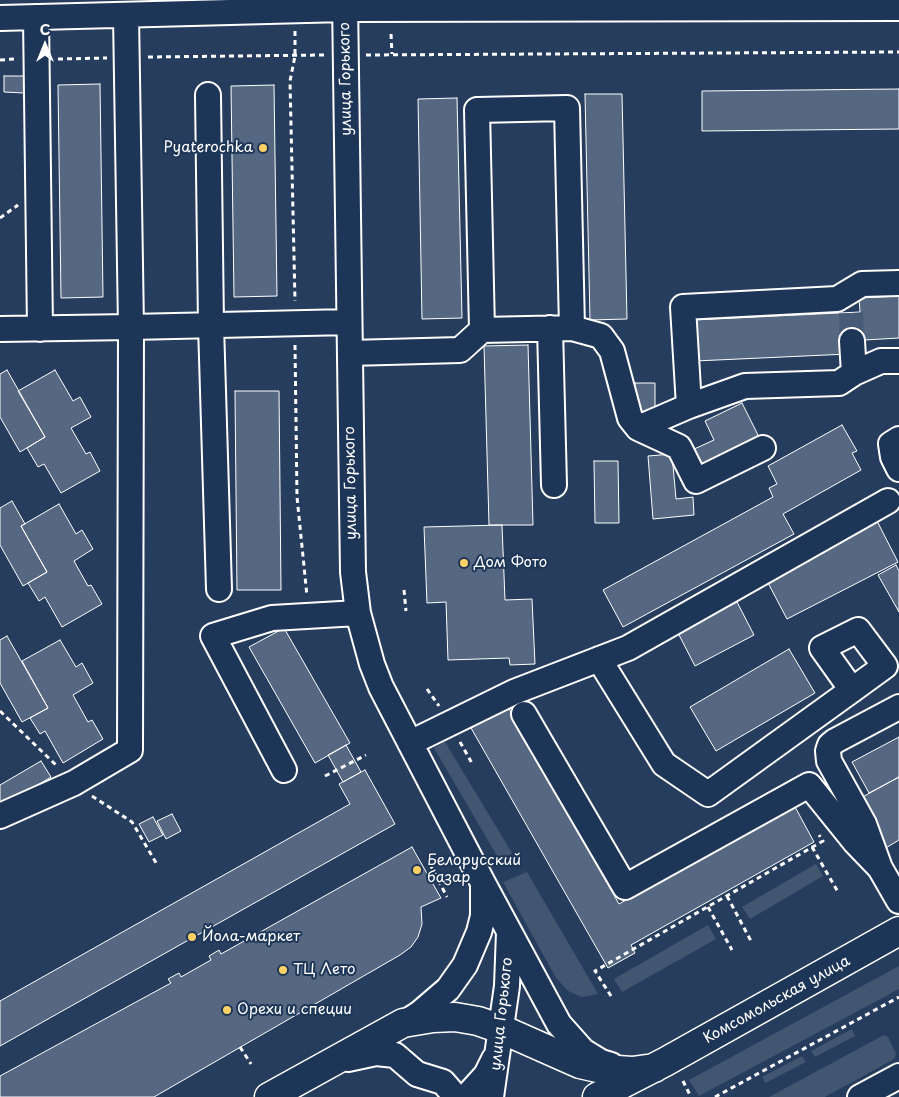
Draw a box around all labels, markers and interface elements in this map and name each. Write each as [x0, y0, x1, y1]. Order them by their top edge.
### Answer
text: С [40, 19, 50, 40]
north arrow [20, 20, 70, 70]
street label: улица Горького [336, 22, 356, 136]
place label: Pyaterochka [164, 139, 253, 157]
marker: Pyaterochka [257, 142, 269, 154]
street label: улица Горького [341, 426, 361, 540]
place label: Дом Фото [474, 554, 547, 572]
marker: Дом Фото [458, 557, 470, 569]
place label: Белорусский базар [427, 852, 521, 887]
marker: Белорусский базар [411, 864, 423, 876]
place label: Йола-маркет [202, 928, 300, 946]
marker: Йола-маркет [186, 931, 198, 943]
street label: Комсомольская улица [701, 952, 853, 1048]
street label: улица Горького [487, 957, 517, 1071]
place label: ТЦ Лето [293, 961, 355, 979]
marker: ТЦ Лето [277, 964, 289, 976]
place label: Орехи и специи [237, 1001, 352, 1019]
marker: Орехи и специи [221, 1004, 233, 1016]

